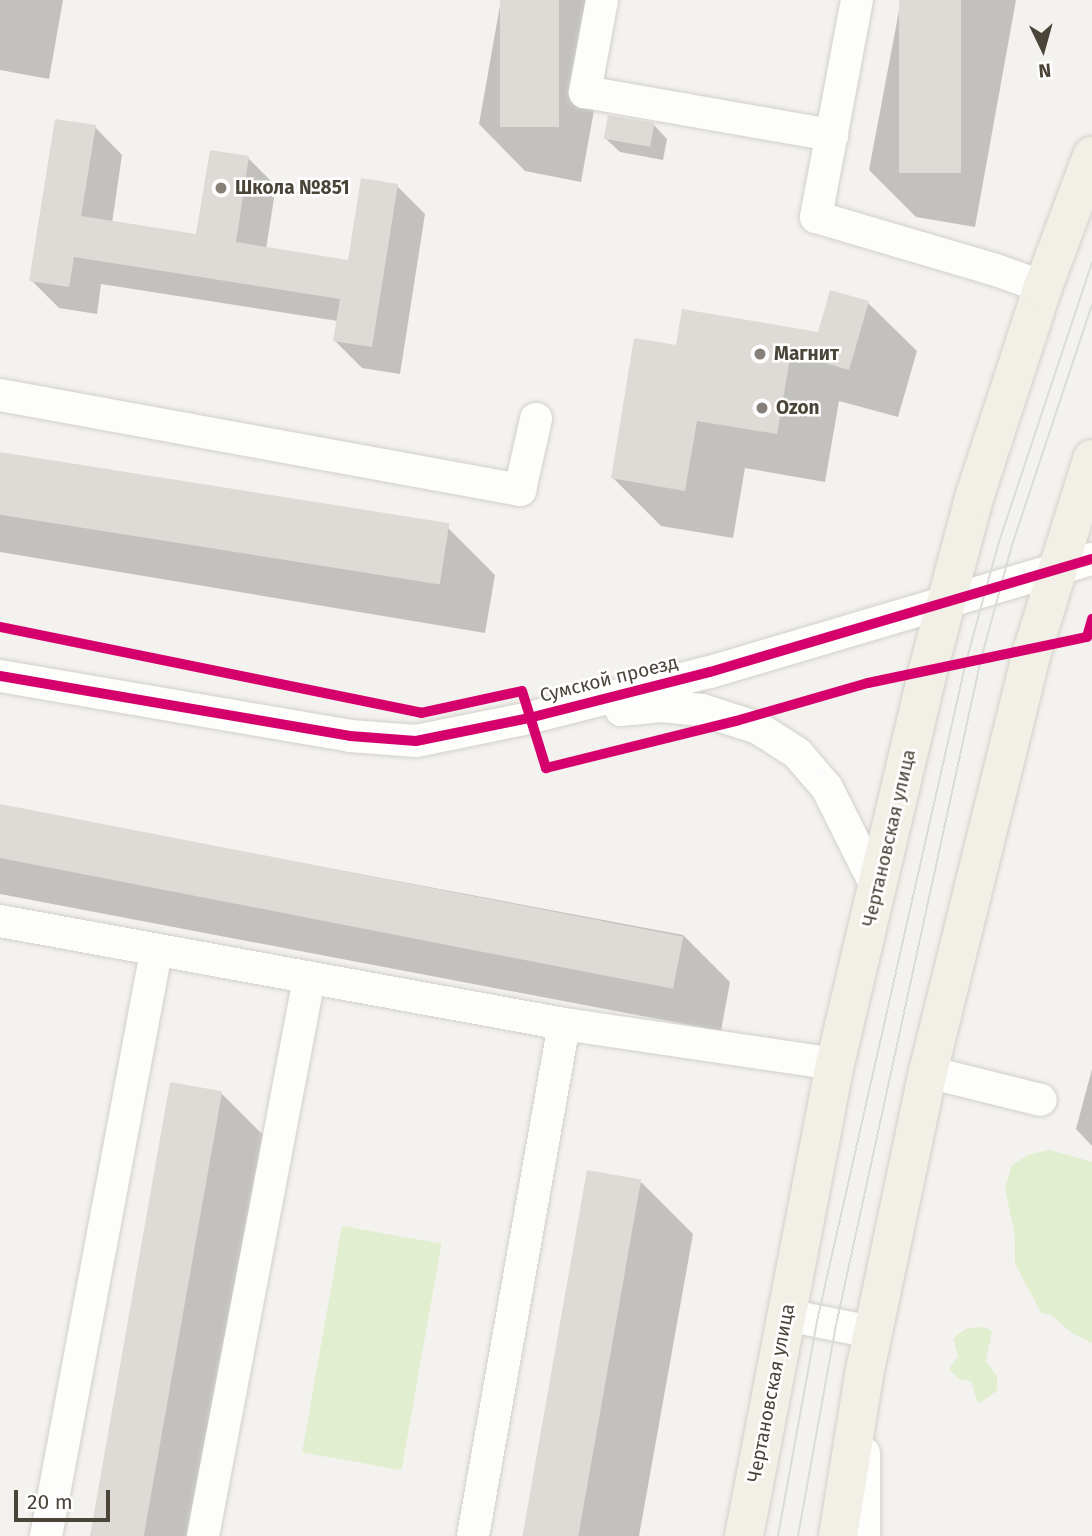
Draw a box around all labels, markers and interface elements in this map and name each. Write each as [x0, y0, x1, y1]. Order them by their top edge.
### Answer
north arrow [1008, 14, 1078, 84]
text: N [1038, 58, 1052, 82]
place label: Школа №851 [235, 177, 350, 199]
marker: Школа №851 [213, 180, 229, 196]
place label: Магнит [774, 343, 839, 365]
marker: Магнит [752, 346, 768, 362]
place label: Ozon [776, 397, 820, 419]
marker: Ozon [754, 400, 770, 416]
street label: Сумской проезд [538, 651, 680, 707]
street label: Чертановская улица [857, 747, 921, 929]
street label: Чертановская улица [743, 1302, 799, 1484]
scale bar [18, 1476, 114, 1520]
text: 20 m [27, 1489, 73, 1515]

